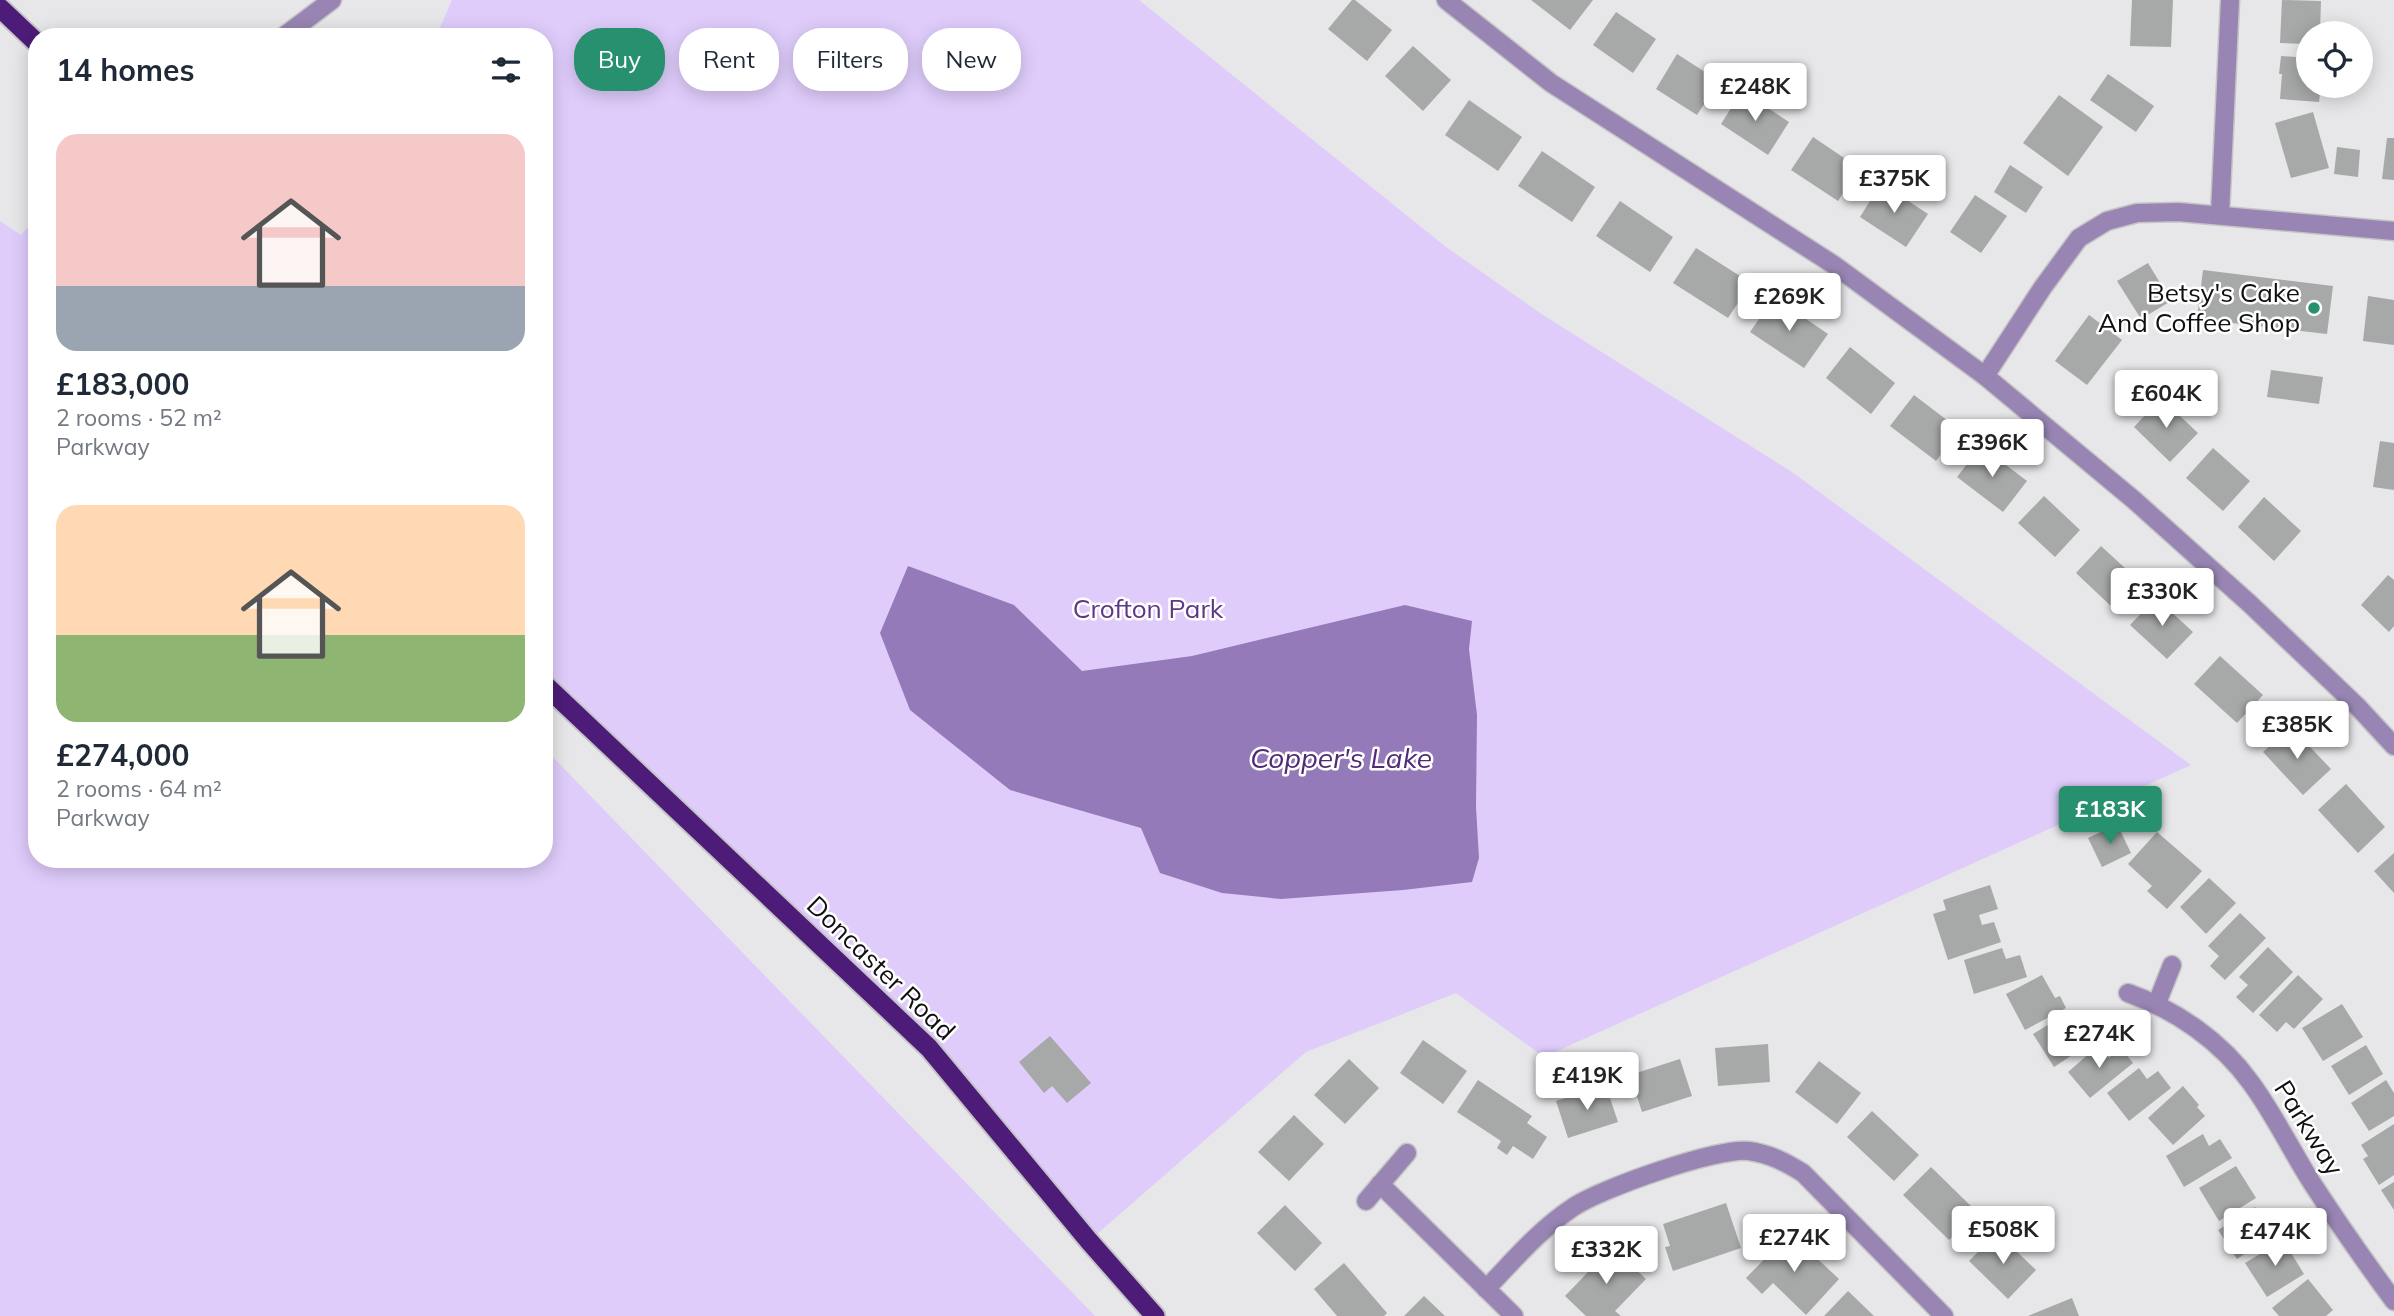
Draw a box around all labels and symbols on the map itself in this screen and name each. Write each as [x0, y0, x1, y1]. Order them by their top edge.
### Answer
pin: £248K [1706, 64, 1804, 123]
pin: £375K [1845, 156, 1943, 215]
pin: £269K [1740, 274, 1838, 333]
place label: Betsy's Cake And Coffee Shop [2098, 276, 2300, 339]
marker: Betsy's Cake And Coffee Shop [2306, 300, 2322, 316]
pin: £604K [2117, 370, 2215, 430]
pin: £396K [1943, 420, 2041, 479]
pin: £330K [2113, 568, 2211, 628]
park label: Crofton Park [1073, 592, 1224, 625]
pin: £385K [2248, 702, 2346, 761]
water label: Copper's Lake [1250, 740, 1432, 775]
pin: £183K [2061, 786, 2159, 846]
street label: Doncaster Road [800, 888, 962, 1047]
pin: £274K [2050, 1010, 2148, 1070]
pin: £419K [1538, 1052, 1636, 1112]
street label: Parkway [2267, 1074, 2352, 1182]
pin: £508K [1954, 1206, 2052, 1266]
pin: £474K [2226, 1208, 2324, 1268]
pin: £274K [1745, 1214, 1843, 1274]
pin: £332K [1557, 1226, 1655, 1286]

